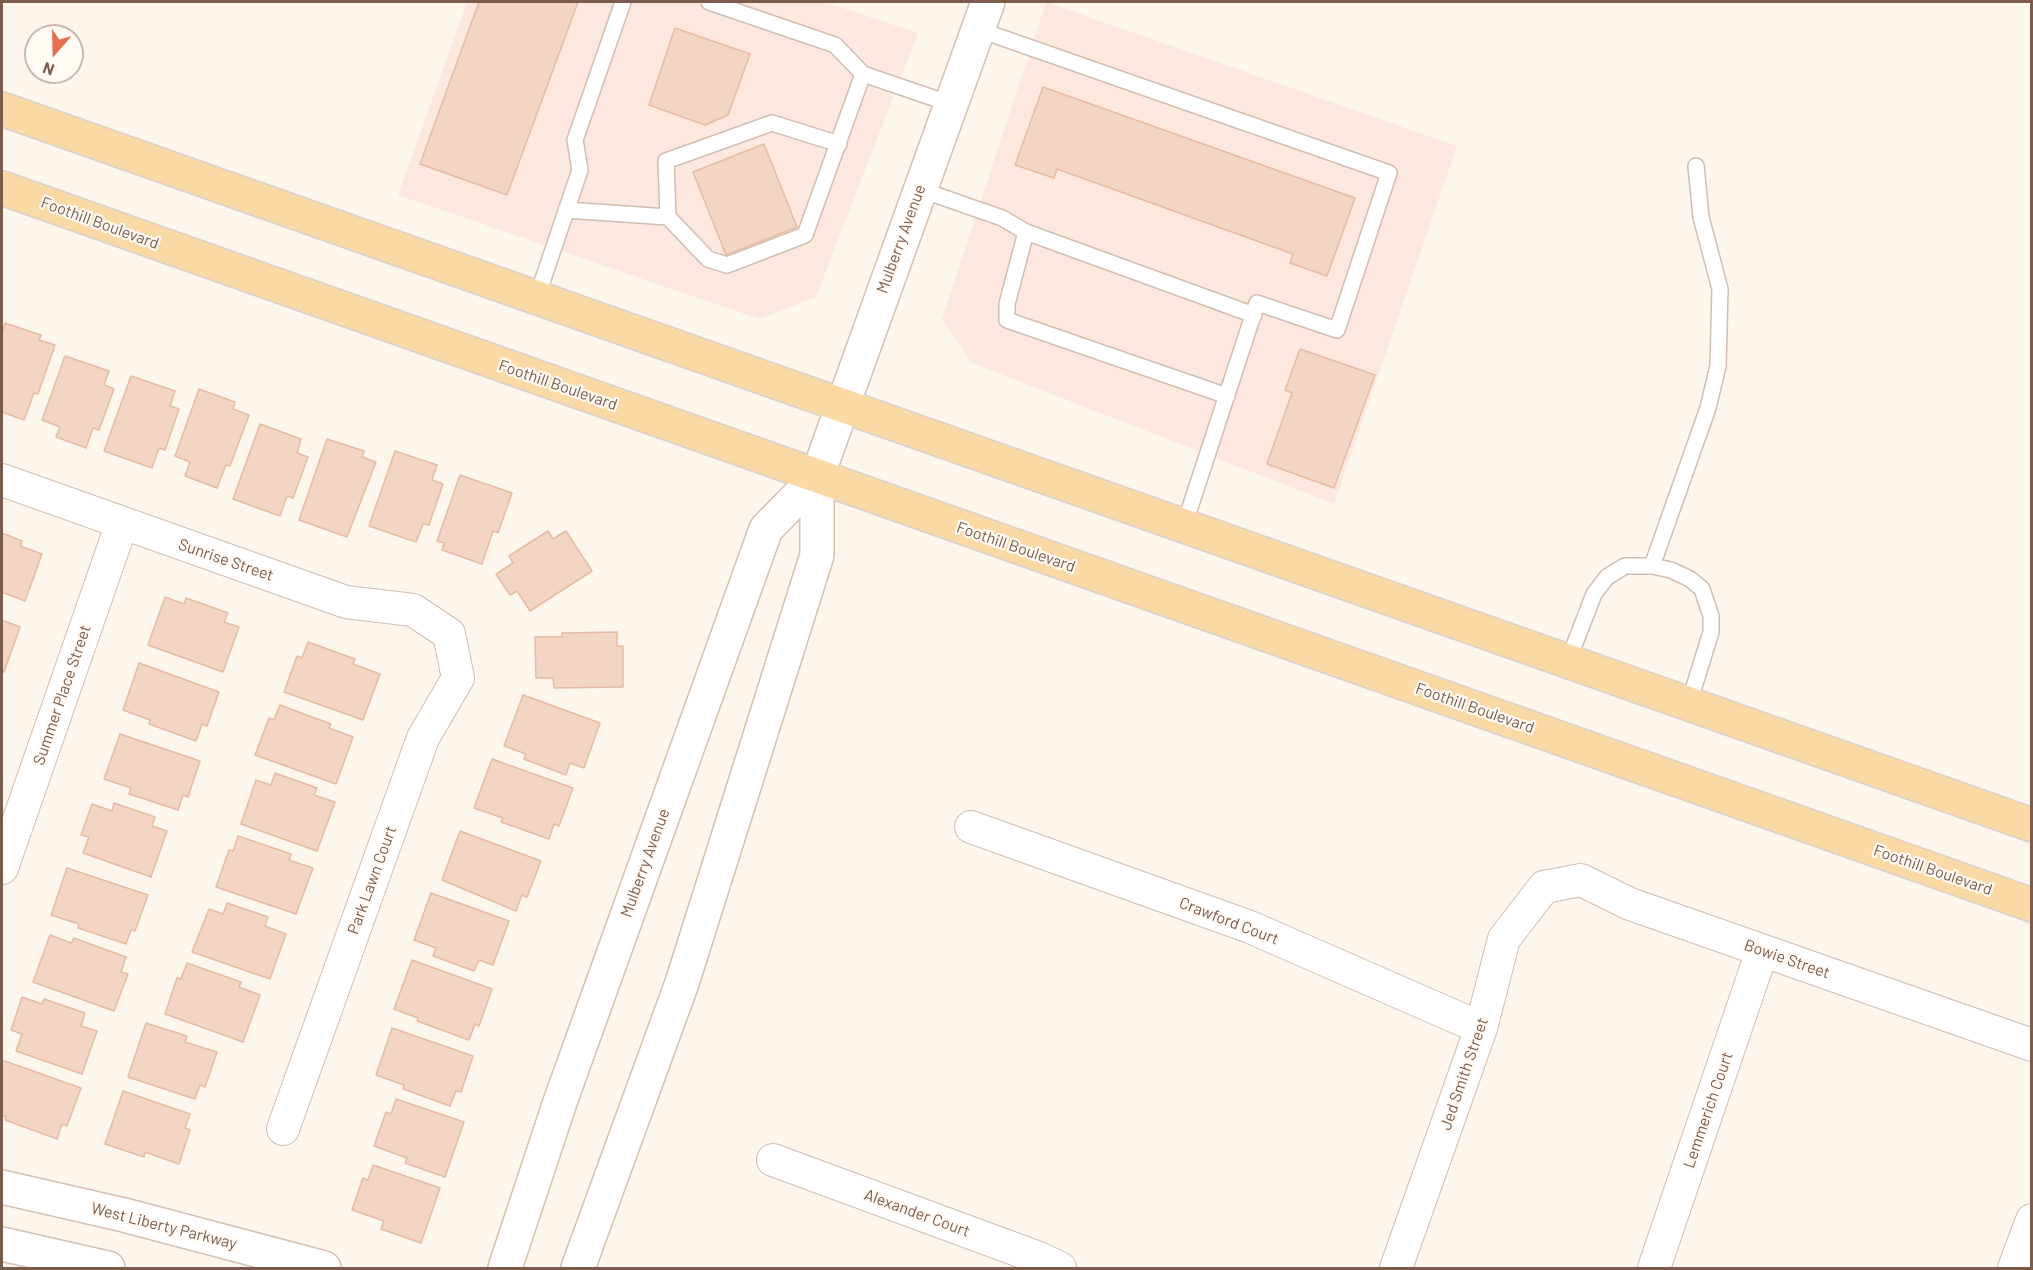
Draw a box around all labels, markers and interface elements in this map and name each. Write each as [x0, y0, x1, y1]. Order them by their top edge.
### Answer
north arrow [24, 24, 84, 84]
text: N [40, 59, 57, 80]
street label: Mulberry Avenue [872, 182, 930, 296]
street label: Foothill Boulevard [38, 193, 162, 253]
street label: Foothill Boulevard [496, 356, 620, 414]
street label: Foothill Boulevard [954, 518, 1078, 576]
street label: Sunrise Street [176, 535, 276, 585]
street label: Summer Place Street [29, 622, 95, 768]
street label: Foothill Boulevard [1413, 679, 1537, 737]
street label: Mulberry Avenue [616, 806, 674, 920]
street label: Park Lawn Court [343, 823, 401, 937]
street label: Foothill Boulevard [1871, 841, 1995, 899]
street label: Crawford Court [1176, 893, 1282, 949]
street label: Bowie Street [1742, 935, 1832, 983]
street label: Jed Smith Street [1436, 1015, 1492, 1133]
street label: Lemmerich Court [1679, 1049, 1737, 1171]
street label: Alexander Court [861, 1185, 973, 1241]
street label: West Liberty Parkway [89, 1199, 239, 1253]

